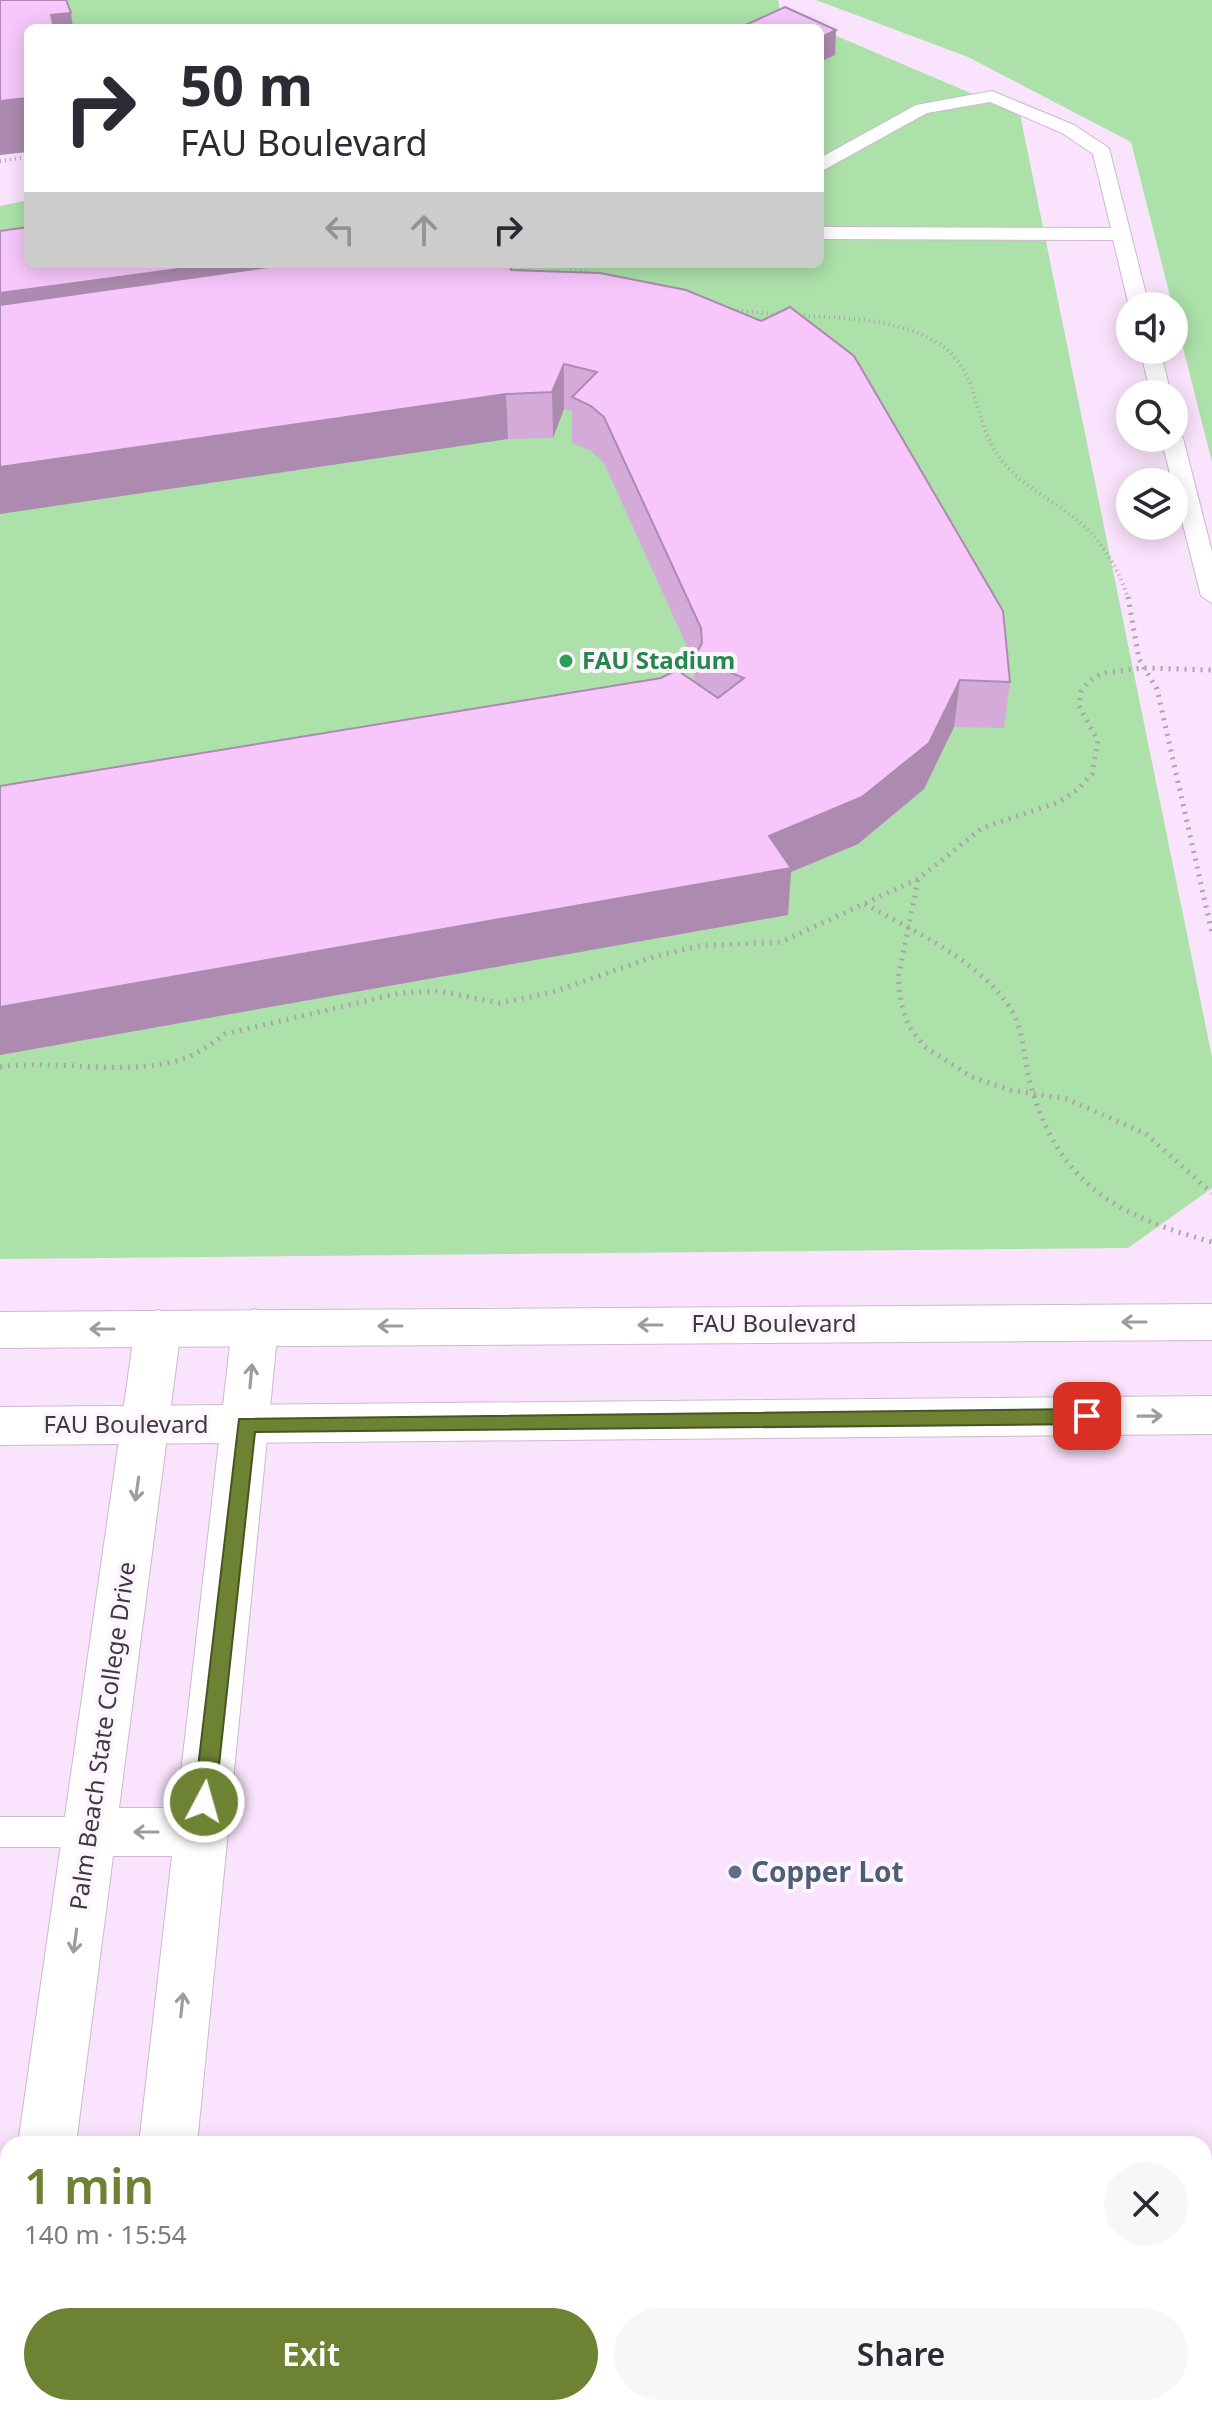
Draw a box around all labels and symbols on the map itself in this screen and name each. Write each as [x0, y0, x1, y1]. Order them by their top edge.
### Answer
place label: FAU Stadium [582, 643, 735, 676]
marker: FAU Stadium [557, 652, 575, 670]
street label: FAU Boulevard [691, 1306, 857, 1339]
one-way arrow [1121, 1314, 1148, 1330]
one-way arrow [637, 1317, 664, 1333]
one-way arrow [377, 1318, 404, 1334]
one-way arrow [89, 1321, 116, 1336]
one-way arrow [243, 1363, 258, 1390]
pin [1053, 1382, 1121, 1450]
street label: FAU Boulevard [43, 1407, 209, 1440]
one-way arrow [1136, 1408, 1163, 1424]
one-way arrow [130, 1475, 145, 1502]
street label: Palm Beach State College Drive [61, 1560, 142, 1912]
position arrow [162, 1760, 246, 1844]
one-way arrow [133, 1824, 160, 1840]
place label: Copper Lot [751, 1852, 904, 1890]
marker: Copper Lot [726, 1863, 744, 1881]
one-way arrow [67, 1927, 82, 1953]
one-way arrow [175, 1992, 190, 2019]

